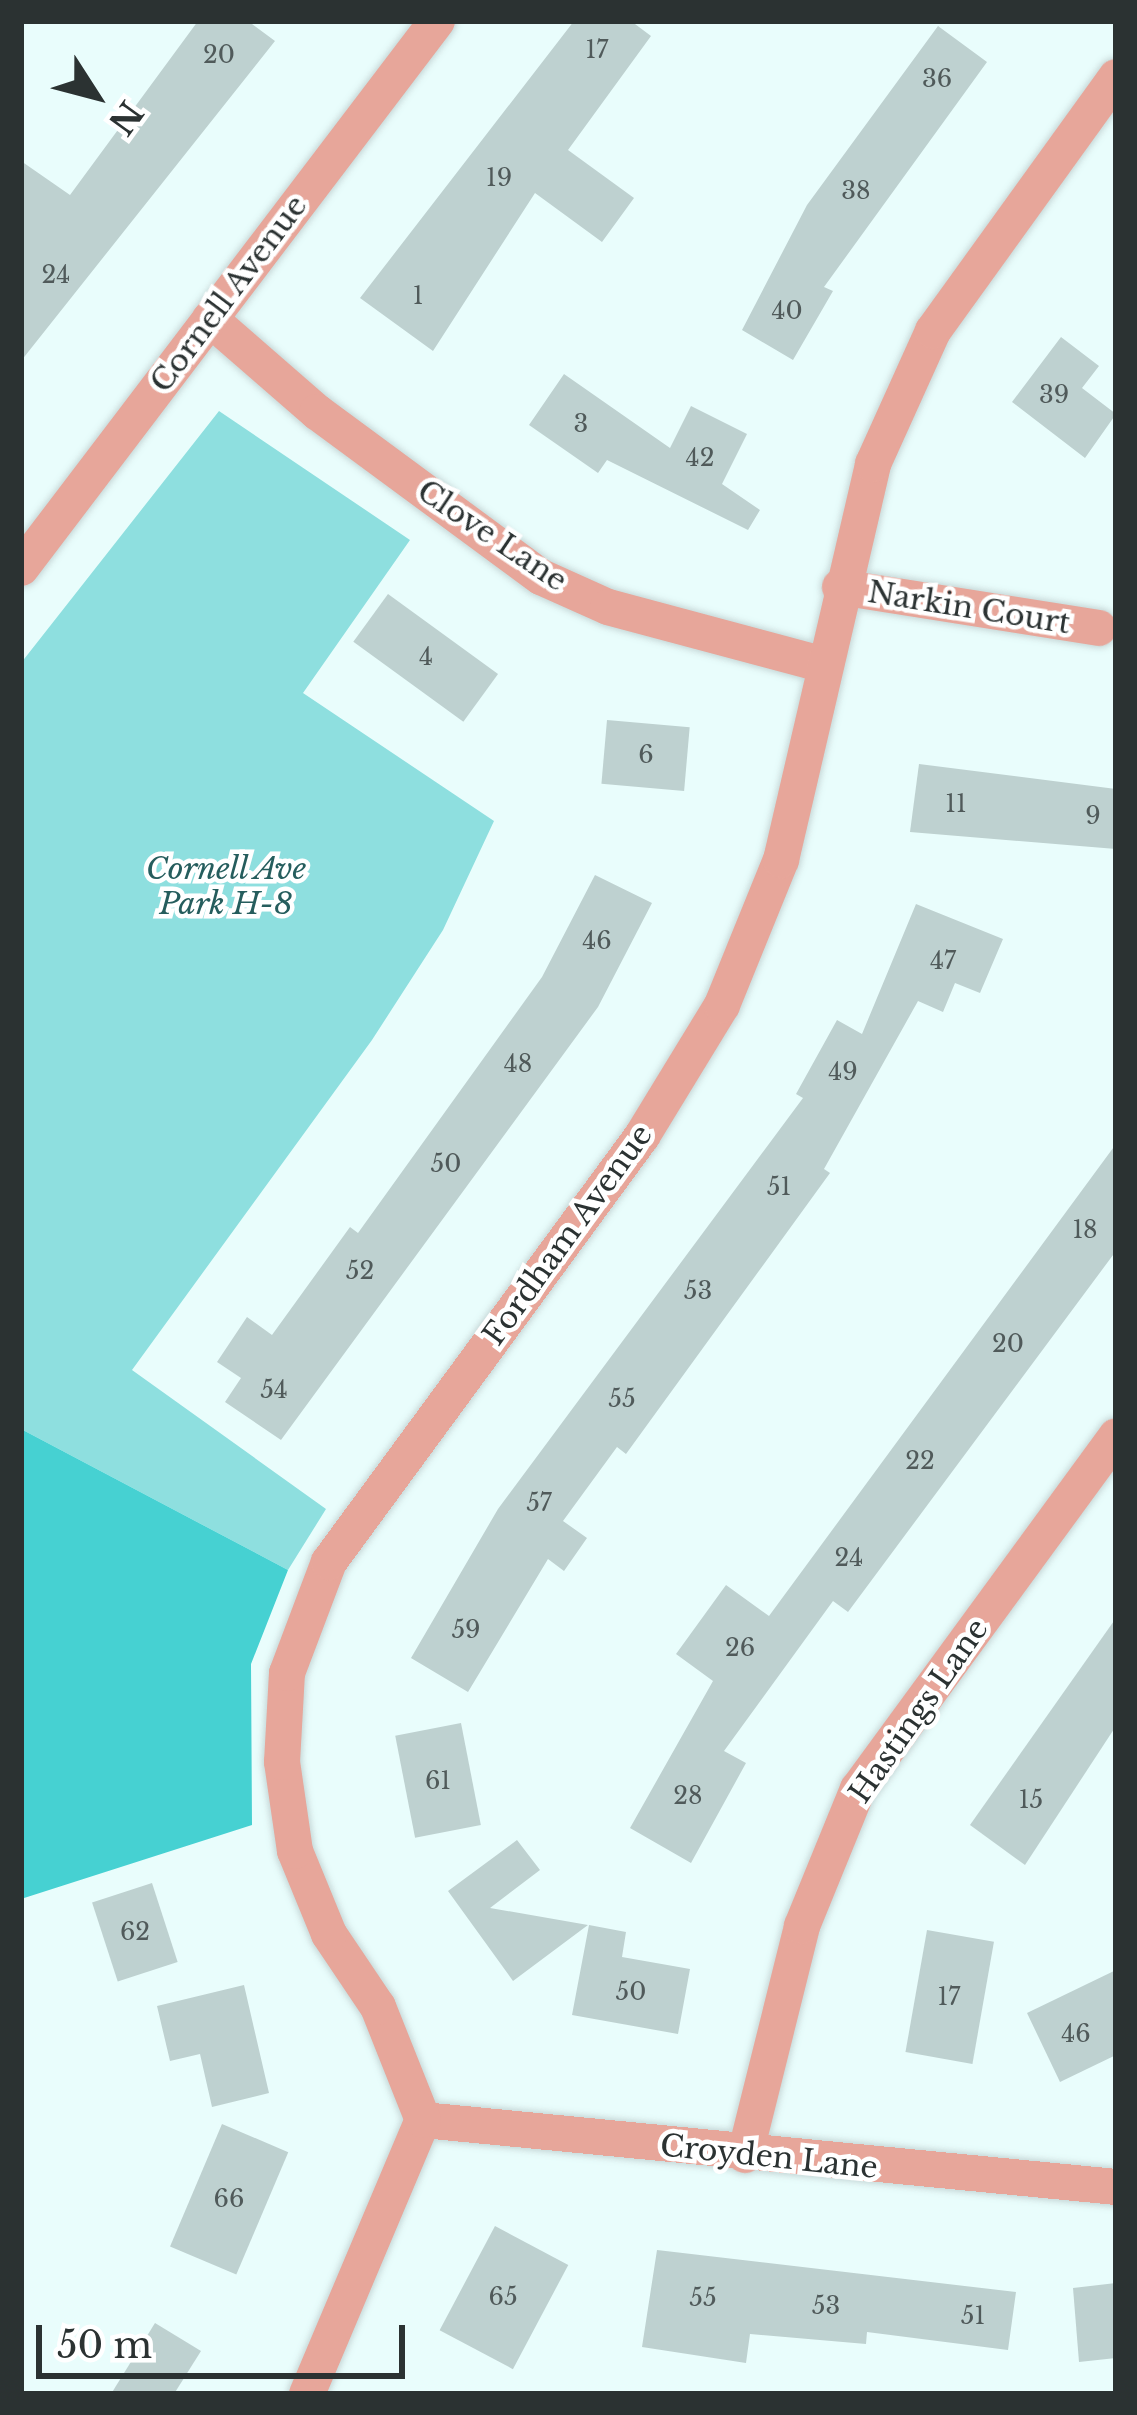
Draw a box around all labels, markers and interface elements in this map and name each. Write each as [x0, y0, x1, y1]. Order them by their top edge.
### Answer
north arrow [36, 36, 156, 156]
house number: 17 [586, 36, 608, 64]
house number: 20 [203, 41, 235, 69]
house number: 36 [922, 65, 952, 93]
text: N [100, 93, 151, 142]
house number: 19 [486, 164, 512, 192]
house number: 38 [841, 177, 871, 205]
street label: Cornell Avenue [143, 188, 315, 400]
house number: 24 [42, 261, 70, 289]
house number: 1 [413, 282, 423, 310]
house number: 40 [771, 297, 803, 325]
house number: 39 [1039, 381, 1069, 409]
house number: 3 [574, 410, 588, 438]
house number: 42 [686, 444, 714, 472]
street label: Clove Lane [410, 473, 574, 599]
street label: Narkin Court [865, 574, 1073, 642]
house number: 4 [419, 643, 433, 671]
house number: 6 [638, 741, 654, 769]
house number: 11 [945, 790, 967, 818]
house number: 9 [1085, 802, 1101, 830]
park label: Cornell Ave Park H-8 [145, 851, 307, 922]
house number: 46 [582, 927, 612, 955]
house number: 47 [930, 947, 956, 975]
house number: 48 [504, 1050, 532, 1078]
house number: 49 [828, 1058, 858, 1086]
street label: Fordham Avenue [476, 1117, 660, 1353]
house number: 50 [431, 1150, 461, 1178]
house number: 51 [767, 1173, 791, 1201]
house number: 18 [1072, 1216, 1098, 1244]
house number: 52 [346, 1257, 374, 1285]
house number: 53 [684, 1277, 712, 1305]
house number: 20 [992, 1330, 1024, 1358]
house number: 54 [260, 1376, 288, 1404]
house number: 55 [608, 1385, 636, 1413]
house number: 22 [905, 1447, 935, 1475]
house number: 57 [526, 1489, 552, 1517]
house number: 24 [835, 1544, 863, 1572]
street label: Hastings Lane [842, 1612, 996, 1810]
house number: 59 [451, 1616, 481, 1644]
house number: 26 [725, 1634, 755, 1662]
house number: 61 [425, 1767, 451, 1795]
house number: 28 [673, 1782, 703, 1810]
house number: 15 [1019, 1786, 1043, 1814]
house number: 62 [120, 1918, 150, 1946]
house number: 50 [616, 1978, 646, 2006]
house number: 17 [938, 1983, 960, 2011]
house number: 46 [1061, 2020, 1091, 2048]
street label: Croyden Lane [658, 2128, 880, 2186]
house number: 66 [214, 2185, 244, 2213]
house number: 65 [488, 2283, 518, 2311]
house number: 55 [689, 2284, 717, 2312]
house number: 53 [812, 2292, 840, 2320]
scale bar [42, 2301, 411, 2375]
house number: 51 [961, 2302, 985, 2330]
text: 50 m [57, 2323, 152, 2368]

